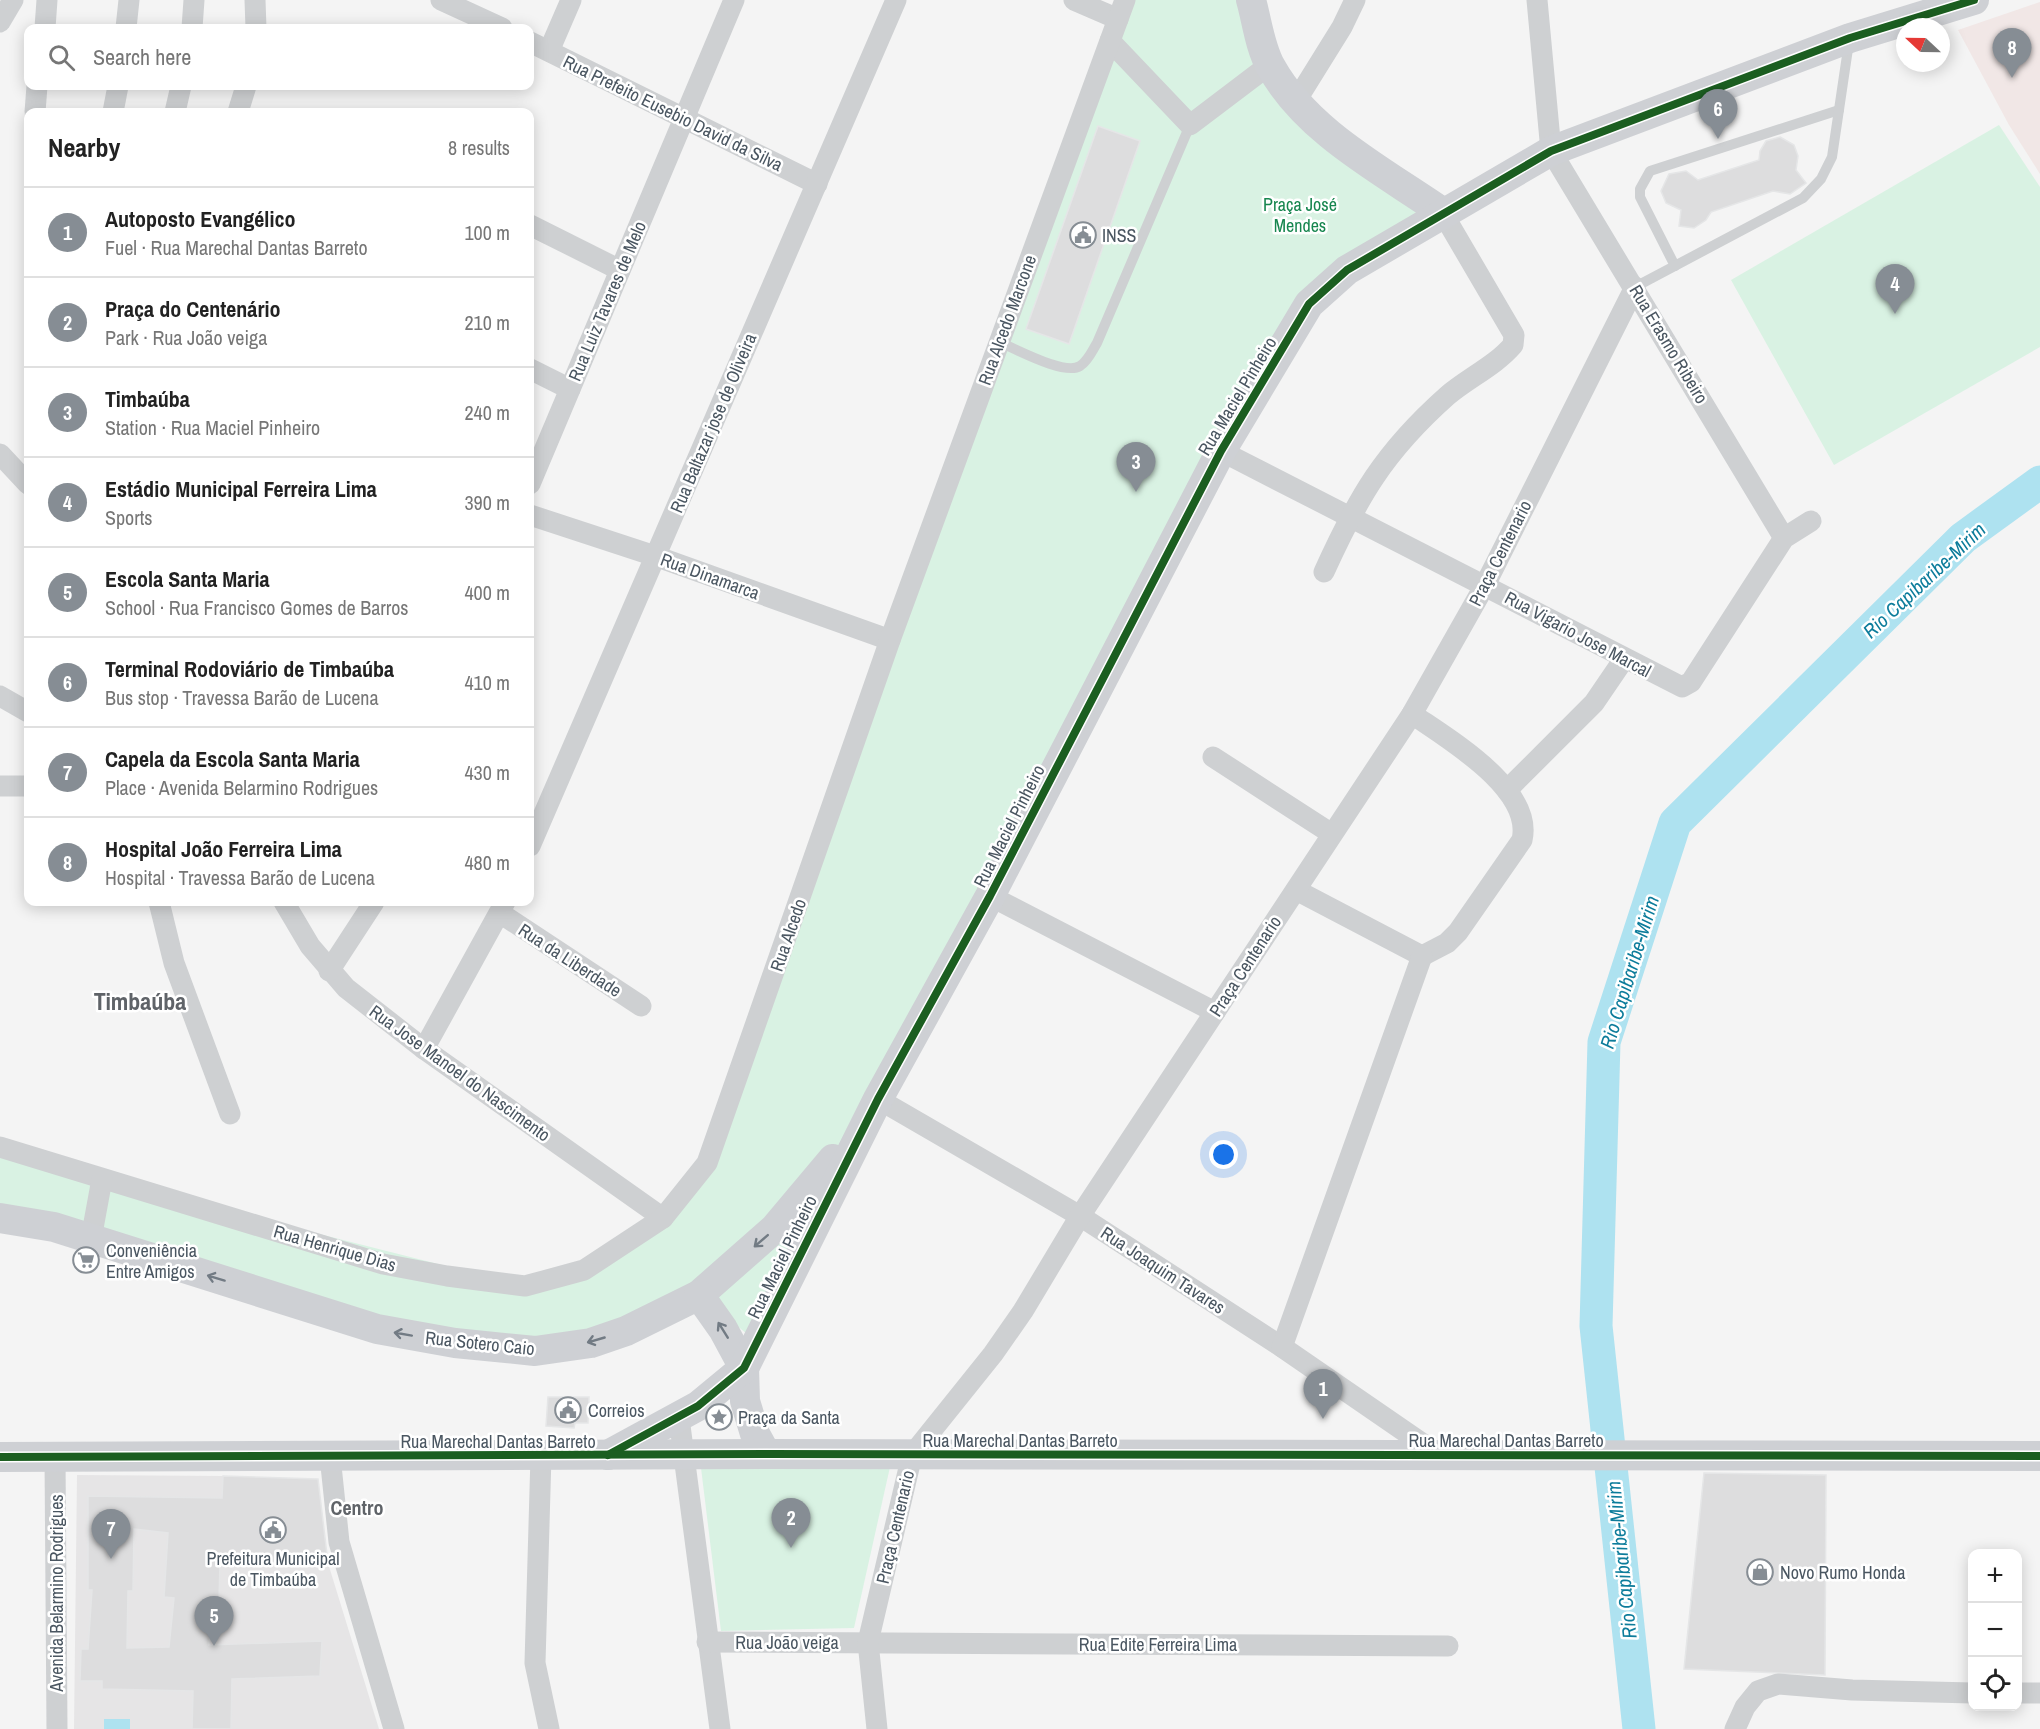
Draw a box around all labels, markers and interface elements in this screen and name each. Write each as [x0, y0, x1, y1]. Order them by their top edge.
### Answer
north arrow [1896, 18, 1950, 72]
search box [24, 24, 534, 90]
pin: 8 [1992, 28, 2032, 78]
icon: search [45, 41, 78, 74]
text: Search here [93, 42, 191, 72]
street label: Rua Prefeito Eusebio David da Silva [559, 49, 787, 177]
pin: 6 [1698, 90, 1738, 139]
text: Nearby [48, 130, 120, 165]
text: 8 results [448, 134, 510, 161]
park label: Praça José Mendes [1263, 192, 1337, 238]
text: Autoposto Evangélico [105, 204, 295, 234]
street label: Rua Luiz Tavares de Melo [562, 217, 652, 385]
text: 1 [63, 219, 72, 246]
text: 100 m [464, 219, 510, 246]
public building icon: INSS [1068, 220, 1098, 250]
place label: INSS [1102, 223, 1137, 248]
text: Fuel · Rua Marechal Dantas Barreto [105, 234, 368, 261]
street label: Rua Alcedo Marcone [972, 251, 1042, 389]
pin: 4 [1876, 264, 1914, 314]
street label: Rua Erasmo Ribeiro [1624, 280, 1714, 408]
text: Praça do Centenário [105, 294, 280, 324]
text: 2 [63, 309, 72, 336]
text: 210 m [464, 309, 510, 336]
text: Park · Rua João veiga [105, 324, 267, 351]
street label: Rua Baltazar jose de Oliveira [664, 329, 762, 517]
street label: Rua Maciel Pinheiro [1192, 332, 1282, 460]
text: Timbaúba [105, 384, 190, 414]
text: 3 [63, 399, 72, 426]
text: 240 m [464, 399, 510, 426]
text: Station · Rua Maciel Pinheiro [105, 414, 320, 441]
pin: 3 [1116, 442, 1156, 492]
text: Estádio Municipal Ferreira Lima [105, 474, 377, 504]
text: 4 [63, 489, 72, 516]
text: 390 m [464, 489, 510, 516]
street label: Praça Centenario [1463, 496, 1537, 610]
text: Sports [105, 504, 152, 531]
water label: Rio Capibaribe-Mirim [1857, 516, 1991, 644]
street label: Rua Dinamarca [657, 547, 763, 605]
text: Escola Santa Maria [105, 564, 269, 594]
text: 5 [63, 579, 72, 606]
text: 400 m [464, 579, 510, 606]
street label: Rua Vigario Jose Marcal [1501, 585, 1655, 683]
text: School · Rua Francisco Gomes de Barros [105, 594, 409, 621]
text: Terminal Rodoviário de Timbaúba [105, 654, 394, 684]
text: 6 [63, 669, 72, 696]
text: 410 m [464, 669, 510, 696]
text: Bus stop · Travessa Barão de Lucena [105, 684, 379, 711]
text: Capela da Escola Santa Maria [105, 744, 360, 774]
text: 7 [63, 759, 72, 786]
text: 430 m [464, 759, 510, 786]
street label: Rua Maciel Pinheiro [967, 760, 1051, 892]
text: Place · Avenida Belarmino Rodrigues [105, 774, 378, 801]
text: Hospital João Ferreira Lima [105, 834, 342, 864]
text: 8 [63, 849, 72, 876]
text: 480 m [464, 849, 510, 876]
text: Hospital · Travessa Barão de Lucena [105, 864, 375, 891]
water label: Rio Capibaribe-Mirim [1593, 892, 1665, 1052]
street label: Rua Alcedo [764, 895, 812, 975]
street label: Praça Centenario [1203, 911, 1287, 1021]
street label: Rua da Liberdade [514, 917, 626, 1003]
district label: Timbaúba [94, 985, 186, 1017]
street label: Rua Jose Manoel do Nascimento [364, 999, 556, 1147]
your location [1209, 1140, 1238, 1169]
street label: Rua Maciel Pinheiro [741, 1191, 823, 1323]
street label: Rua Henrique Dias [271, 1219, 399, 1277]
street label: Rua Joaquim Tavares [1096, 1220, 1230, 1320]
one-way arrow [754, 1234, 769, 1248]
place label: Conveniência Entre Amigos [106, 1238, 197, 1284]
supermarket icon: Conveniência Entre Amigos [71, 1245, 101, 1275]
one-way arrow [207, 1272, 226, 1283]
one-way arrow [717, 1323, 729, 1339]
street label: Rua Sotero Caio [424, 1325, 536, 1361]
one-way arrow [394, 1328, 414, 1339]
one-way arrow [587, 1335, 606, 1347]
pin: 1 [1304, 1370, 1342, 1419]
public building icon: Correios [553, 1395, 583, 1425]
place label: Correios [588, 1398, 645, 1423]
place icon: Praça da Santa [704, 1402, 734, 1432]
place label: Praça da Santa [738, 1405, 840, 1430]
street label: Rua Marechal Dantas Barreto [922, 1428, 1118, 1453]
street label: Rua Marechal Dantas Barreto [1408, 1428, 1604, 1453]
street label: Rua Marechal Dantas Barreto [400, 1429, 596, 1454]
street label: Praça Centenario [870, 1468, 920, 1586]
water label: Rio Capibaribe-Mirim [1599, 1480, 1643, 1640]
street label: Avenida Belarmino Rodrigues [44, 1494, 69, 1693]
district label: Centro [331, 1494, 383, 1521]
pin: 2 [772, 1498, 810, 1548]
pin: 7 [92, 1510, 130, 1559]
public building icon: Prefeitura Municipal de Timbaúba [258, 1515, 288, 1545]
place label: Prefeitura Municipal de Timbaúba [207, 1546, 339, 1592]
map controls [1968, 1549, 2022, 1711]
button: + [1968, 1549, 2022, 1603]
shop icon: Novo Rumo Honda [1745, 1557, 1775, 1587]
place label: Novo Rumo Honda [1780, 1560, 1906, 1585]
pin: 5 [194, 1596, 234, 1646]
button: − [1968, 1603, 2022, 1657]
street label: Rua João veiga [735, 1630, 839, 1655]
street label: Rua Edite Ferreira Lima [1079, 1632, 1237, 1657]
button: locate [1968, 1657, 2022, 1711]

